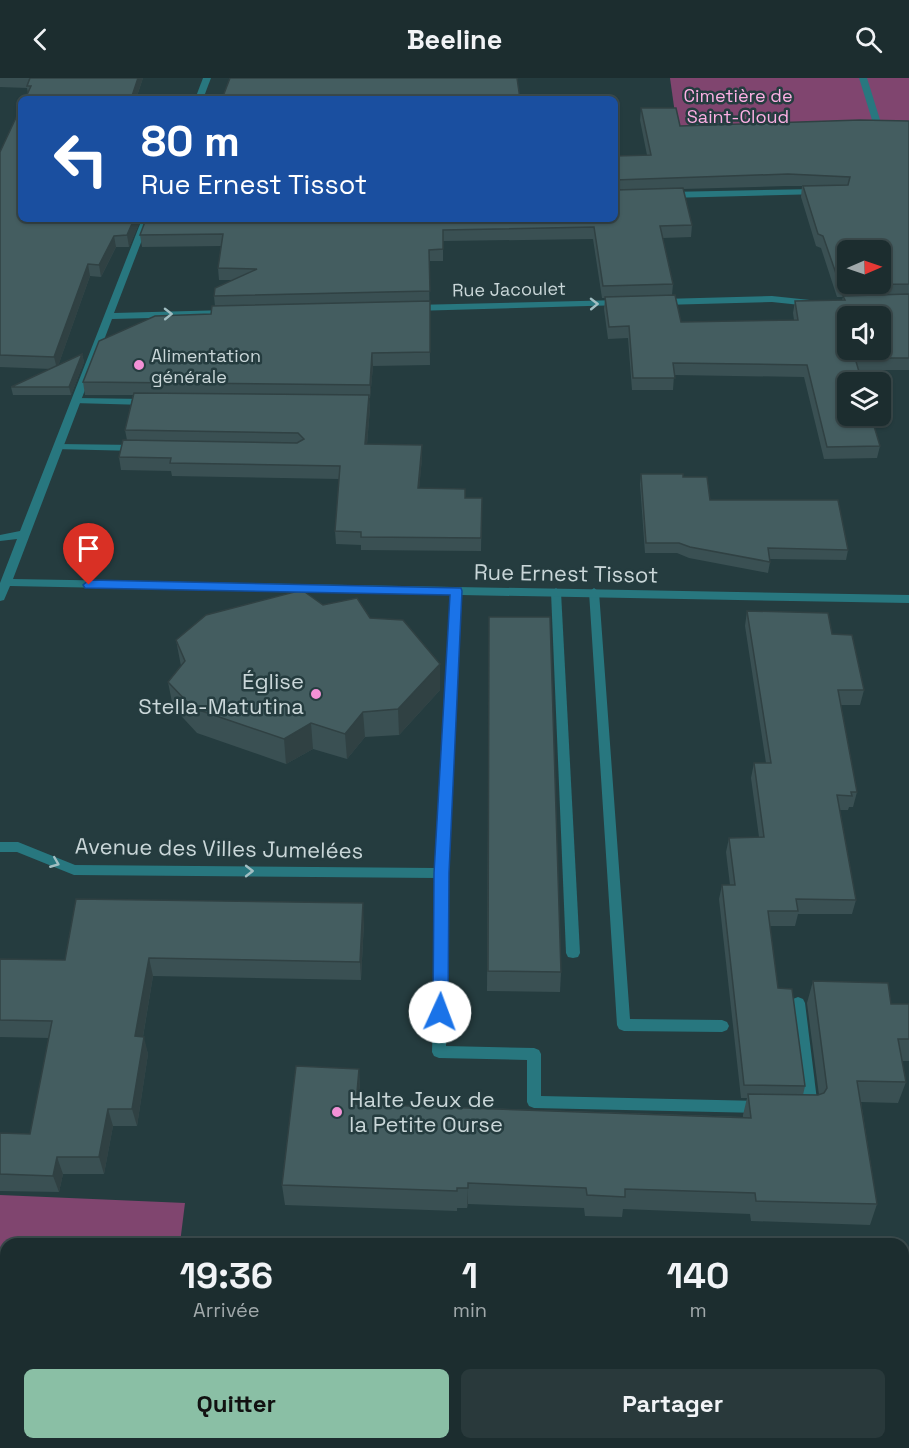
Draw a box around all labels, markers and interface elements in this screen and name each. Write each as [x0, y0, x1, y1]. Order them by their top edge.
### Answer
text: Beeline [407, 22, 502, 57]
icon: back [24, 23, 57, 56]
icon: search [852, 23, 885, 56]
park label: Cimetière de Saint-Cloud [683, 84, 793, 128]
text: 80 m [141, 115, 240, 168]
icon: left [42, 120, 120, 198]
text: Rue Ernest Tissot [141, 167, 367, 202]
north arrow [837, 240, 891, 294]
map controls [837, 240, 891, 426]
street label: Rue Jacoulet [452, 277, 566, 301]
one-way arrow [589, 297, 598, 310]
button: sound [837, 306, 891, 360]
one-way arrow [163, 308, 172, 321]
place label: Alimentation générale [151, 344, 261, 388]
marker: Alimentation générale [132, 358, 146, 372]
button: layers [837, 372, 891, 426]
pin [63, 523, 114, 585]
icon: arrive [72, 532, 105, 565]
street label: Rue Ernest Tissot [474, 557, 658, 589]
place label: Église Stella-Matutina [138, 667, 304, 720]
marker: Église Stella-Matutina [309, 687, 323, 701]
street label: Avenue des Villes Jumelées [75, 831, 363, 865]
one-way arrow [49, 856, 60, 868]
one-way arrow [245, 865, 254, 877]
position arrow [408, 980, 472, 1044]
place label: Halte Jeux de la Petite Ourse [349, 1085, 503, 1138]
marker: Halte Jeux de la Petite Ourse [330, 1105, 344, 1119]
text: 19:36 [180, 1253, 273, 1299]
text: 1 [462, 1253, 478, 1299]
text: 140 [667, 1253, 729, 1299]
text: Arrivée [193, 1297, 260, 1323]
text: min [453, 1297, 487, 1323]
text: m [689, 1297, 707, 1323]
button: Quitter [24, 1369, 449, 1438]
button: Partager [461, 1369, 885, 1438]

